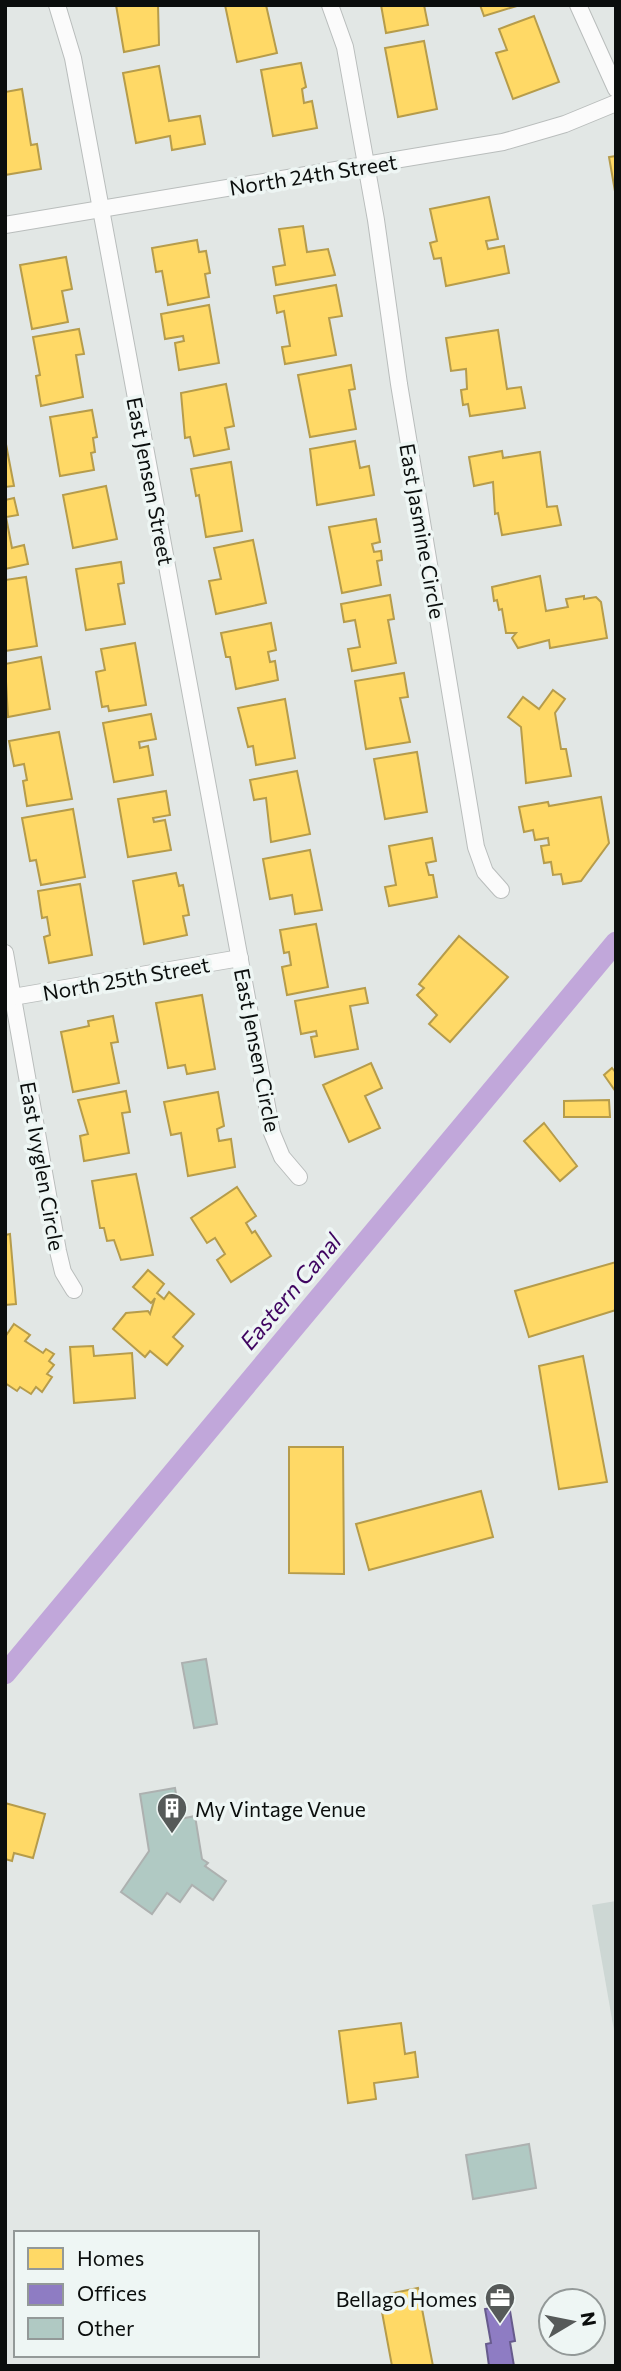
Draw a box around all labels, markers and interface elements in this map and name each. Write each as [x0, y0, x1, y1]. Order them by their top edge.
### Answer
street label: North 24th Street [227, 148, 399, 200]
street label: East Jensen Street [122, 395, 180, 567]
street label: East Jasmine Circle [395, 441, 451, 621]
street label: North 25th Street [41, 951, 211, 1005]
street label: East Jensen Circle [230, 966, 286, 1134]
street label: East Ivyglen Circle [16, 1079, 70, 1253]
water label: Eastern Canal [233, 1226, 347, 1355]
building icon: My Vintage Venue [155, 1791, 189, 1835]
place label: My Vintage Venue [195, 1796, 366, 1821]
legend [14, 2231, 259, 2357]
text: Homes [77, 2245, 144, 2270]
text: Offices [77, 2280, 147, 2305]
office icon: Bellago Homes [483, 2281, 517, 2325]
place label: Bellago Homes [336, 2286, 477, 2311]
north arrow [537, 2287, 607, 2357]
text: N [577, 2310, 602, 2328]
text: Other [77, 2315, 134, 2340]

